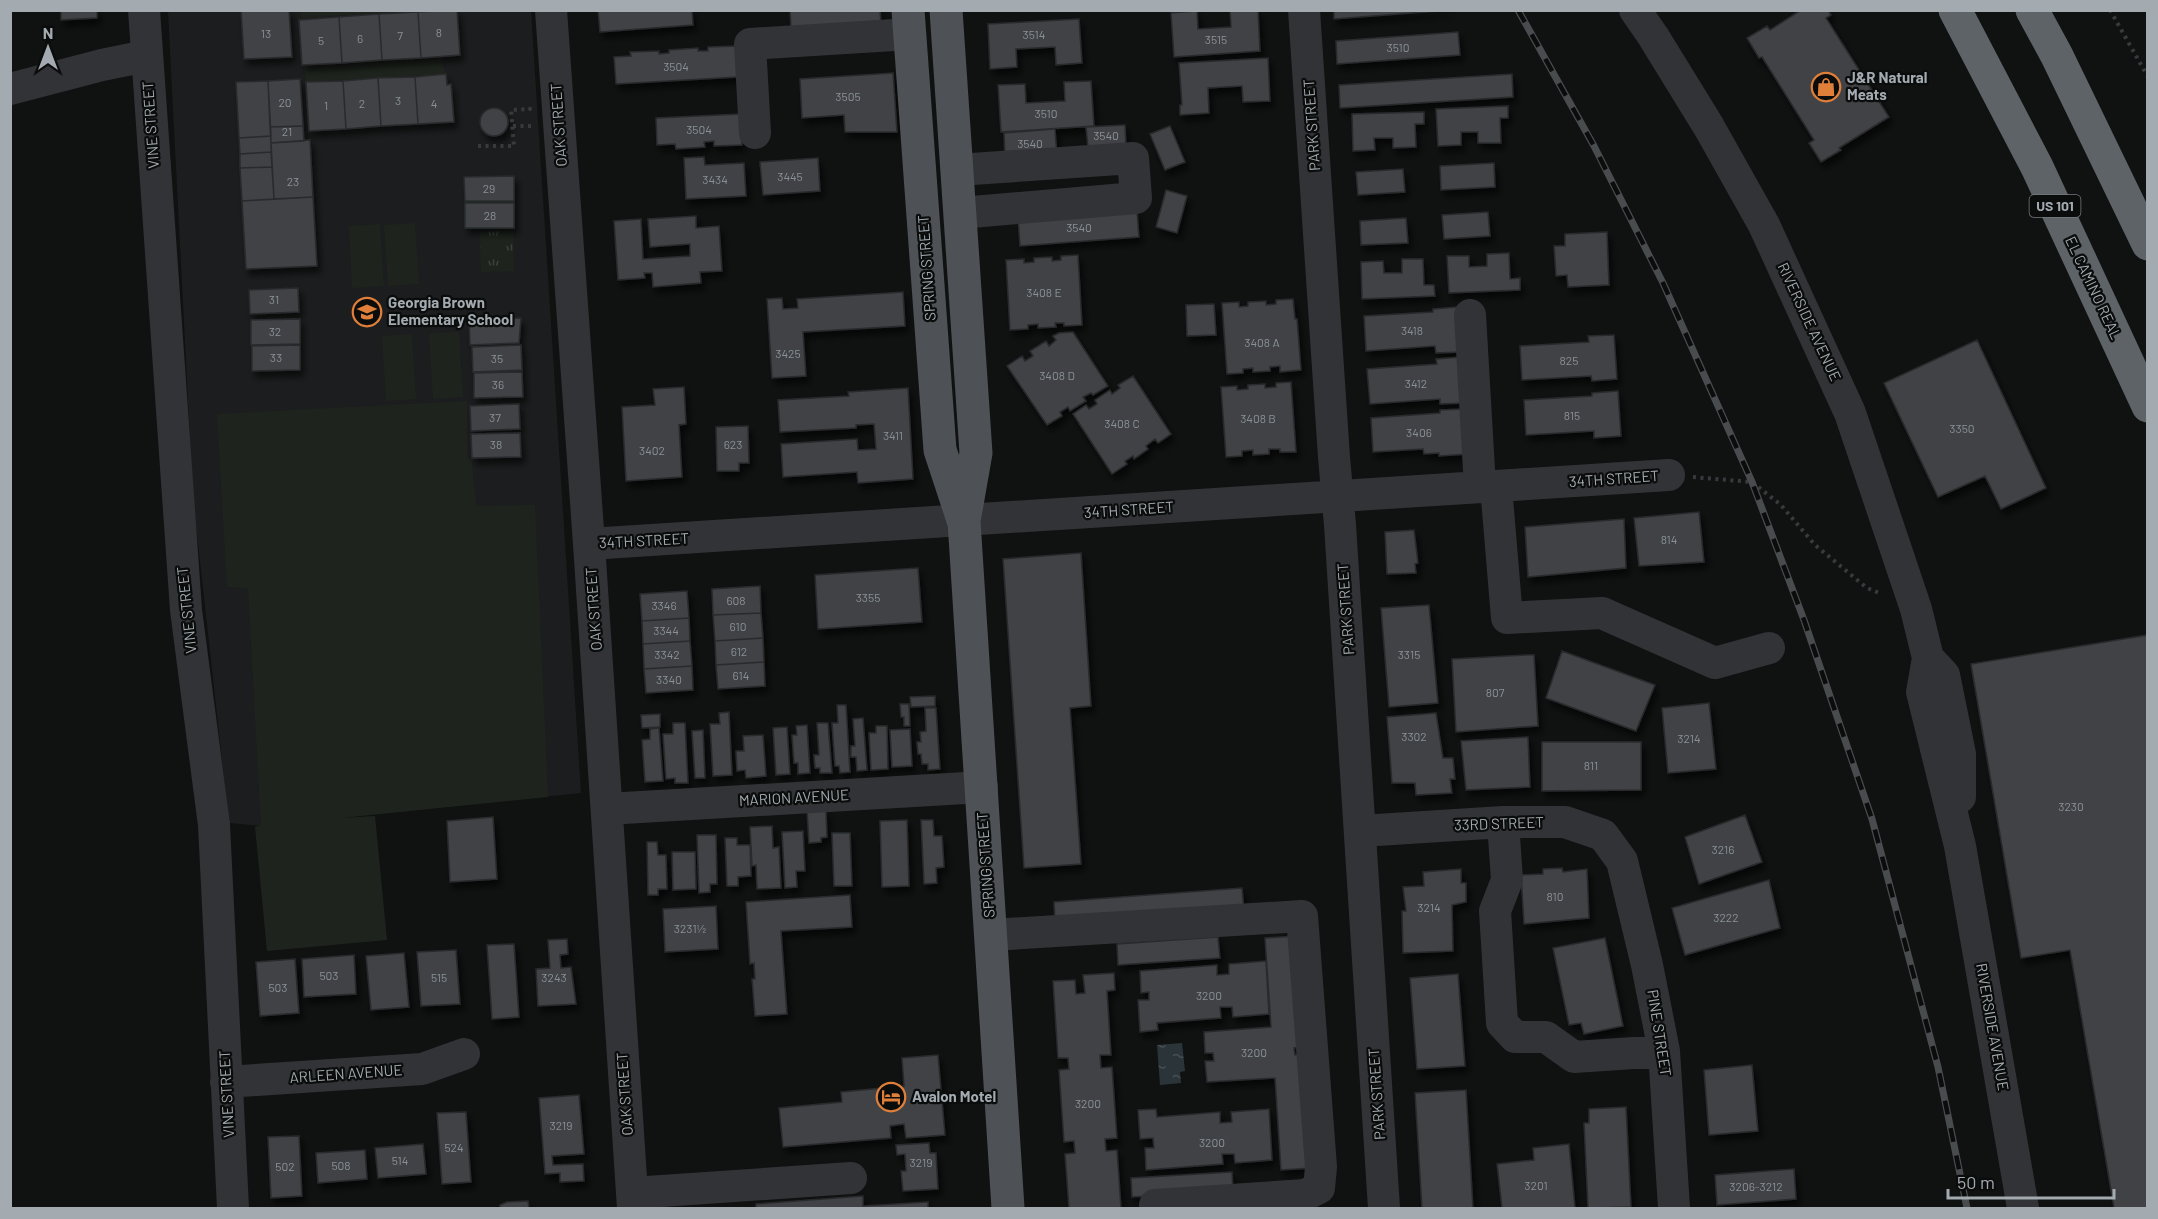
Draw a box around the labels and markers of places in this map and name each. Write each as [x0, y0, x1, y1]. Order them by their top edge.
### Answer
place label: J&R Natural Meats [1847, 68, 1927, 103]
shop icon: J&R Natural Meats [1810, 71, 1842, 103]
place label: Georgia Brown Elementary School [388, 293, 513, 328]
school or university icon: Georgia Brown Elementary School [351, 296, 383, 328]
hotel icon: Avalon Motel [875, 1081, 907, 1113]
place label: Avalon Motel [912, 1087, 996, 1105]

